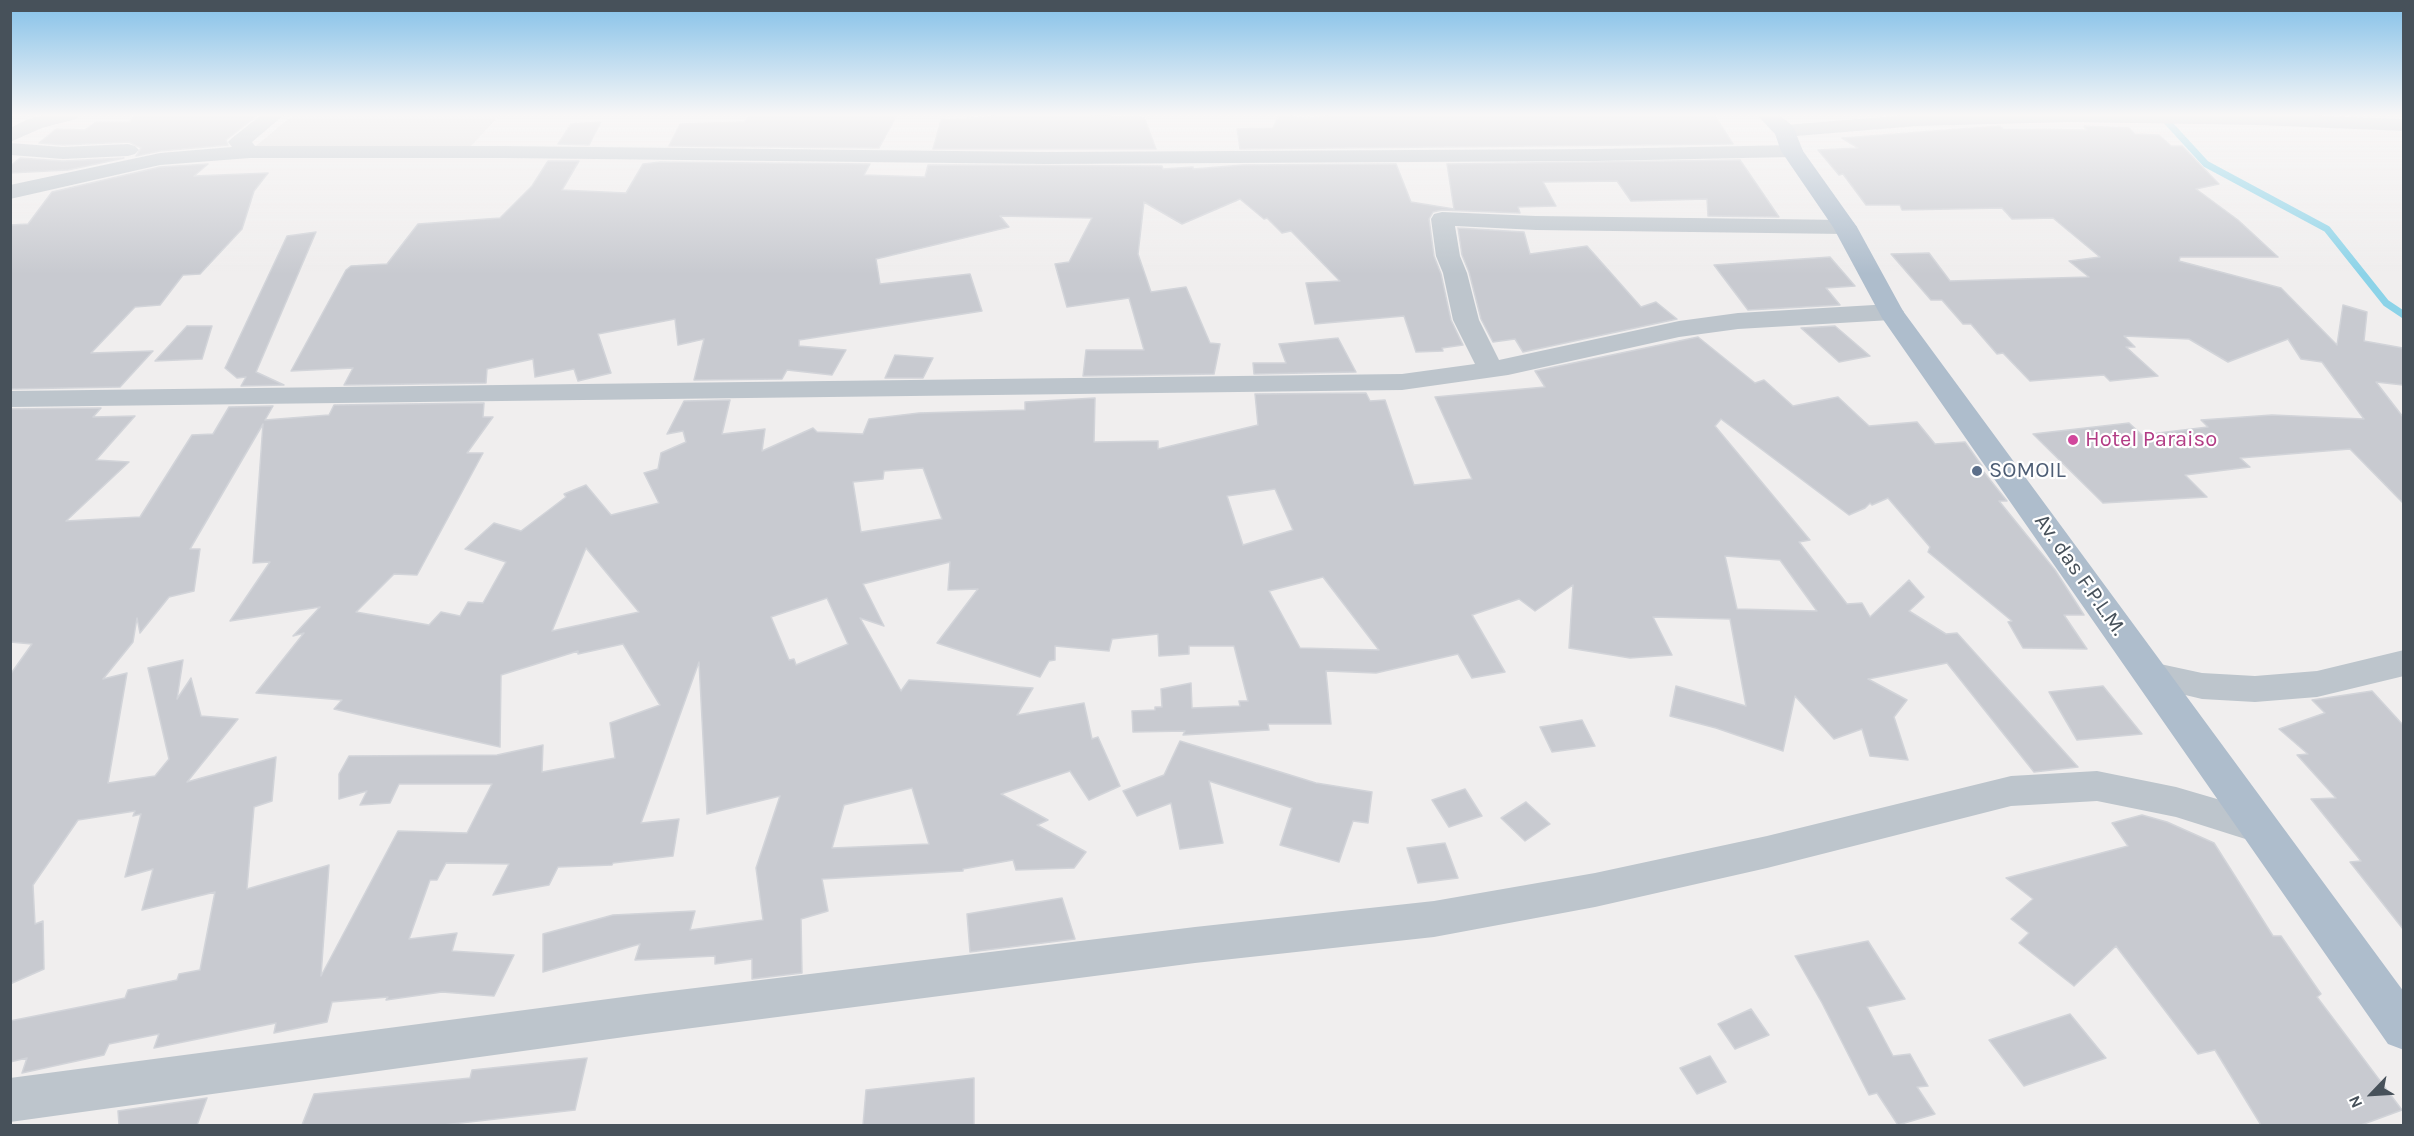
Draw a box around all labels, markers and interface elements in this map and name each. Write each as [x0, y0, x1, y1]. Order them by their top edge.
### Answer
place label: Hotel Paraiso [2085, 427, 2217, 453]
marker: Hotel Paraiso [2066, 433, 2080, 447]
place label: SOMOIL [1989, 458, 2066, 484]
marker: SOMOIL [1970, 464, 1984, 478]
street label: Av. das F.P.L.M. [2028, 509, 2132, 641]
north arrow [2342, 1064, 2402, 1124]
text: N [2344, 1093, 2366, 1111]

